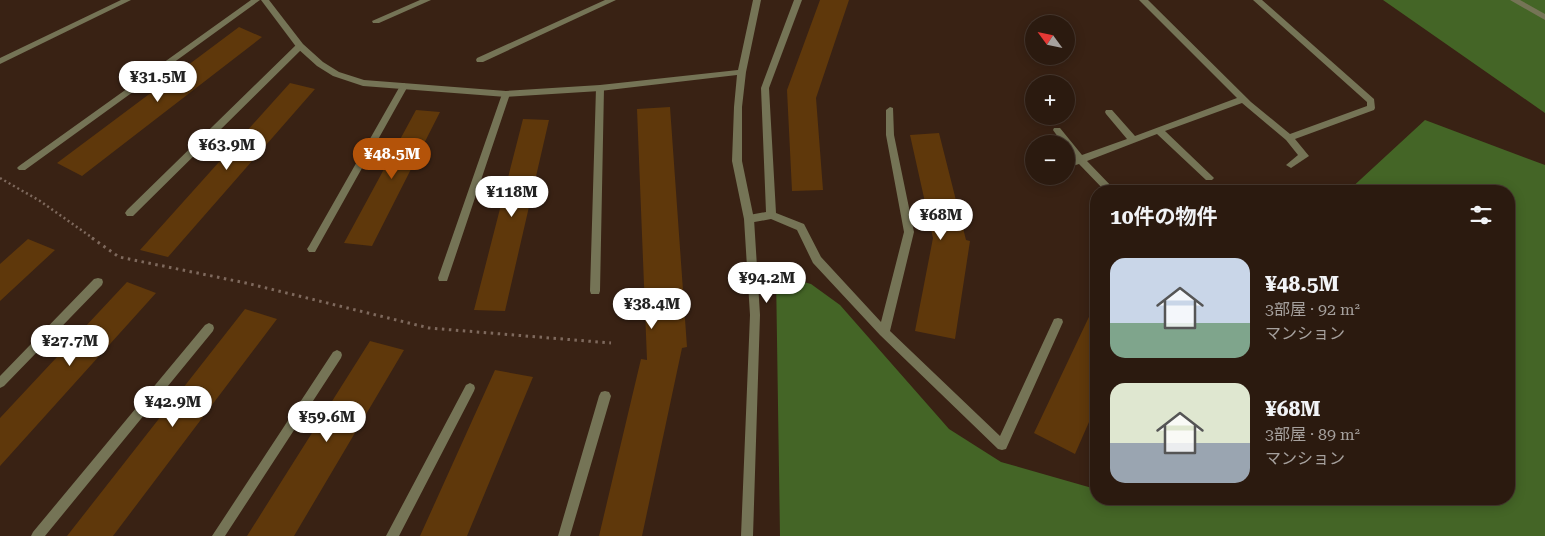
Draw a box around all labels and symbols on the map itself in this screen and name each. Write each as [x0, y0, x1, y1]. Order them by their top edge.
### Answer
north arrow [1025, 15, 1075, 65]
pin: ¥31.5M [117, 61, 199, 103]
pin: ¥63.9M [186, 128, 268, 171]
pin: ¥48.5M [351, 138, 433, 180]
pin: ¥118M [477, 176, 547, 218]
pin: ¥68M [911, 198, 971, 241]
pin: ¥94.2M [726, 262, 808, 304]
pin: ¥38.4M [611, 288, 693, 330]
pin: ¥27.7M [29, 324, 111, 367]
pin: ¥42.9M [132, 386, 214, 428]
pin: ¥59.6M [286, 400, 368, 443]

